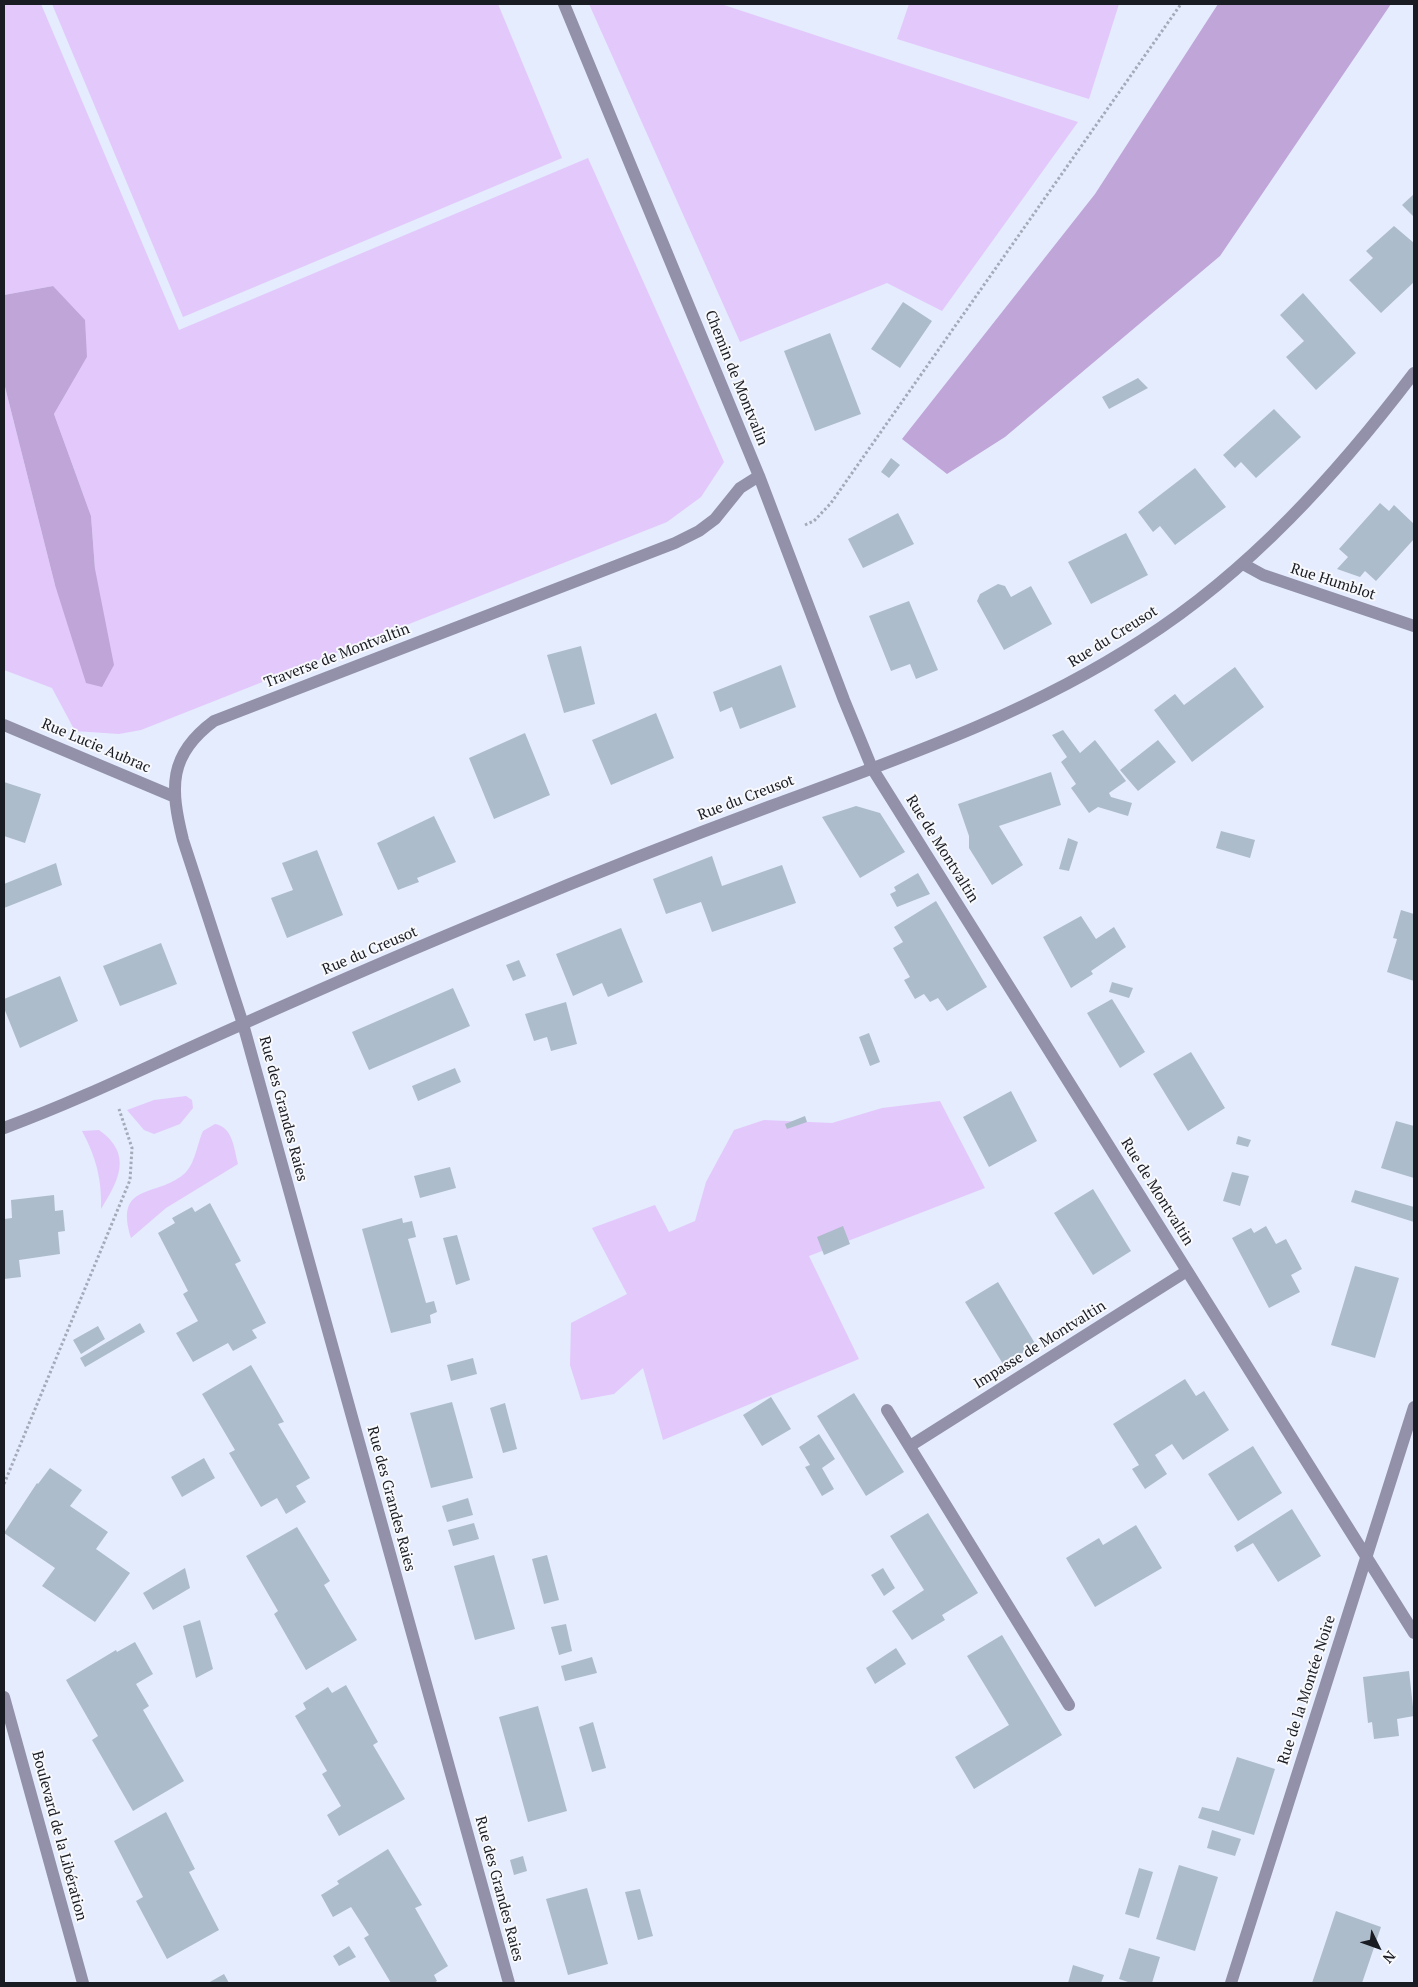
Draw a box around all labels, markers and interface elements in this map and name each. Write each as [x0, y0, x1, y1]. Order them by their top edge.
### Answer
street label: Chemin de Montvalin [701, 308, 771, 448]
street label: Rue Humblot [1288, 560, 1378, 604]
street label: Rue du Creusot [1065, 602, 1161, 672]
street label: Traverse de Montvaltin [262, 620, 412, 692]
street label: Rue Lucie Aubrac [39, 715, 153, 777]
street label: Rue du Creusot [695, 771, 797, 825]
street label: Rue de Montvaltin [902, 792, 982, 906]
street label: Rue du Creusot [320, 923, 420, 979]
street label: Rue des Grandes Raies [255, 1034, 311, 1184]
street label: Rue de Montvaltin [1117, 1135, 1197, 1249]
street label: Impasse de Montvaltin [971, 1297, 1109, 1393]
street label: Rue des Grandes Raies [363, 1424, 419, 1574]
street label: Rue de la Montée Noire [1274, 1613, 1340, 1767]
street label: Boulevard de la Libération [28, 1749, 90, 1923]
street label: Rue des Grandes Raies [471, 1814, 527, 1964]
north arrow [1353, 1922, 1403, 1972]
text: N [1379, 1947, 1400, 1968]

